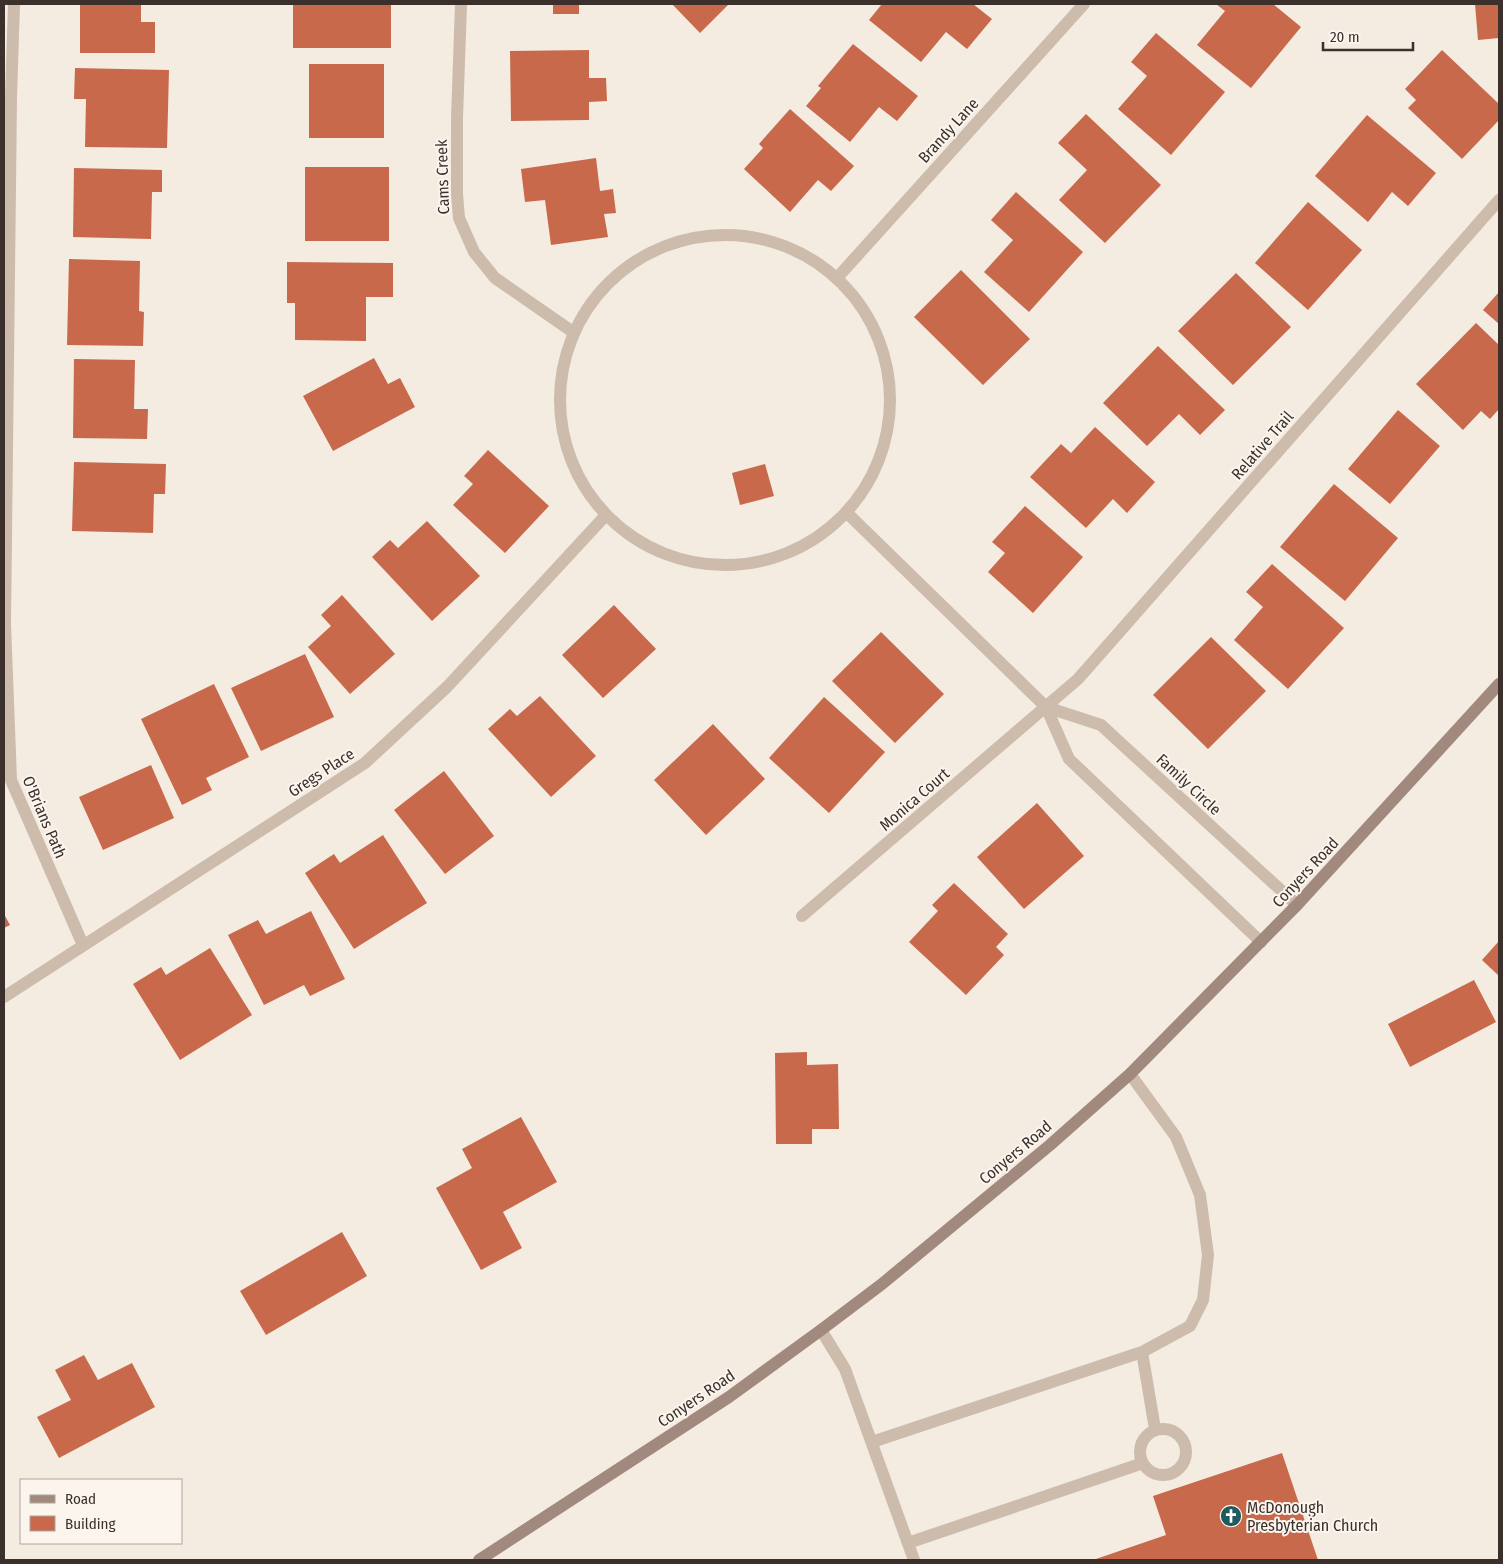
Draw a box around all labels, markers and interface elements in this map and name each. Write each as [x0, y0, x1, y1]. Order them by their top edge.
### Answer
scale bar [1323, 20, 1413, 52]
text: 20 m [1330, 28, 1360, 46]
street label: Brandy Lane [914, 94, 983, 167]
street label: Cams Creek [432, 139, 453, 215]
street label: Relative Trail [1227, 407, 1297, 483]
street label: Gregs Place [285, 744, 358, 801]
street label: Family Circle [1152, 750, 1225, 819]
street label: Monica Court [876, 764, 954, 835]
street label: O'Brians Path [19, 773, 70, 861]
street label: Conyers Road [1268, 833, 1343, 911]
street label: Conyers Road [975, 1117, 1055, 1188]
street label: Conyers Road [654, 1366, 738, 1431]
legend [20, 1479, 182, 1544]
text: Road [65, 1490, 96, 1508]
place label: McDonough Presbyterian Church [1247, 1498, 1378, 1535]
church icon: McDonough Presbyterian Church [1219, 1504, 1243, 1528]
text: Building [65, 1515, 116, 1533]

